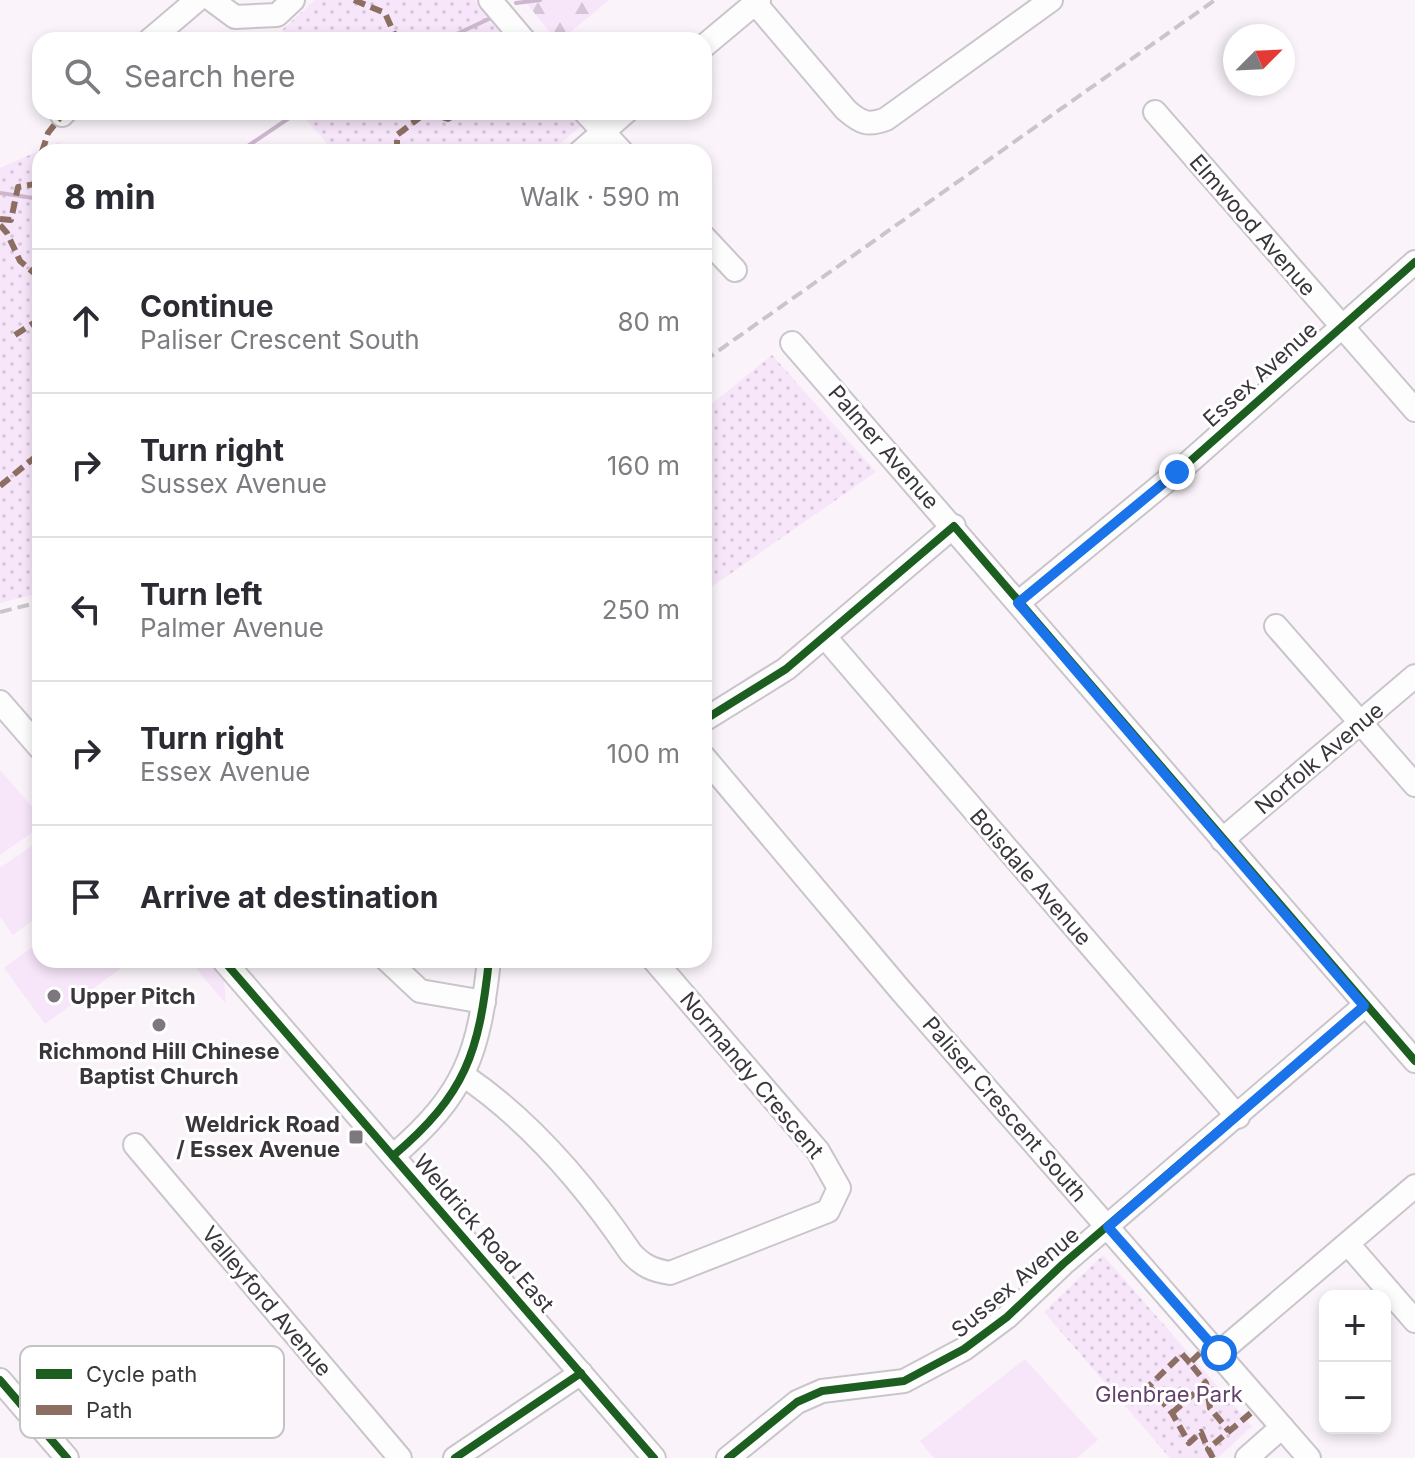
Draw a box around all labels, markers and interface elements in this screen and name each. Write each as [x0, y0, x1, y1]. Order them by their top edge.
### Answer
north arrow [1223, 24, 1295, 96]
search box [32, 32, 712, 120]
icon: search [60, 54, 104, 98]
text: Search here [124, 58, 296, 94]
street label: Elmwood Avenue [1185, 149, 1321, 301]
text: 8 min [64, 176, 156, 217]
text: Walk · 590 m [520, 181, 680, 212]
text: Continue [140, 288, 274, 324]
icon: ahead [64, 299, 108, 343]
text: 80 m [617, 306, 680, 337]
street label: Essex Avenue [1198, 316, 1322, 432]
text: Paliser Crescent South [140, 324, 420, 355]
street label: Palmer Avenue [823, 380, 945, 514]
text: Turn right [140, 432, 284, 468]
icon: right [64, 443, 108, 487]
text: 160 m [607, 450, 680, 481]
route end [1159, 454, 1195, 490]
text: Sussex Avenue [140, 468, 327, 499]
text: Turn left [140, 576, 262, 612]
icon: left [64, 587, 108, 631]
text: 250 m [602, 594, 680, 625]
text: Palmer Avenue [140, 612, 324, 643]
street label: Norfolk Avenue [1249, 697, 1389, 819]
text: Turn right [140, 720, 284, 756]
icon: right [64, 731, 108, 775]
text: 100 m [607, 738, 680, 769]
text: Essex Avenue [140, 756, 311, 787]
street label: Boisdale Avenue [965, 804, 1097, 950]
icon: arrive [64, 875, 108, 919]
text: Arrive at destination [140, 879, 438, 915]
place label: Upper Pitch [70, 983, 196, 1009]
marker: Upper Pitch [45, 987, 63, 1005]
street label: Normandy Crescent [675, 987, 829, 1163]
street label: Paliser Crescent South [918, 1011, 1092, 1207]
marker: Richmond Hill Chinese Baptist Church [150, 1016, 168, 1034]
place label: Richmond Hill Chinese Baptist Church [38, 1038, 280, 1089]
place label: Weldrick Road / Essex Avenue [176, 1111, 340, 1162]
marker: Weldrick Road / Essex Avenue [347, 1128, 365, 1146]
street label: Weldrick Road East [408, 1149, 560, 1317]
street label: Valleyford Avenue [197, 1221, 337, 1381]
street label: Sussex Avenue [946, 1221, 1084, 1343]
map controls [1319, 1290, 1391, 1434]
button: + [1319, 1290, 1391, 1362]
route start [1201, 1335, 1237, 1371]
legend [20, 1346, 284, 1438]
text: Cycle path [86, 1361, 197, 1387]
button: − [1319, 1362, 1391, 1434]
park label: Glenbrae Park [1095, 1381, 1243, 1407]
text: Path [86, 1397, 133, 1423]

